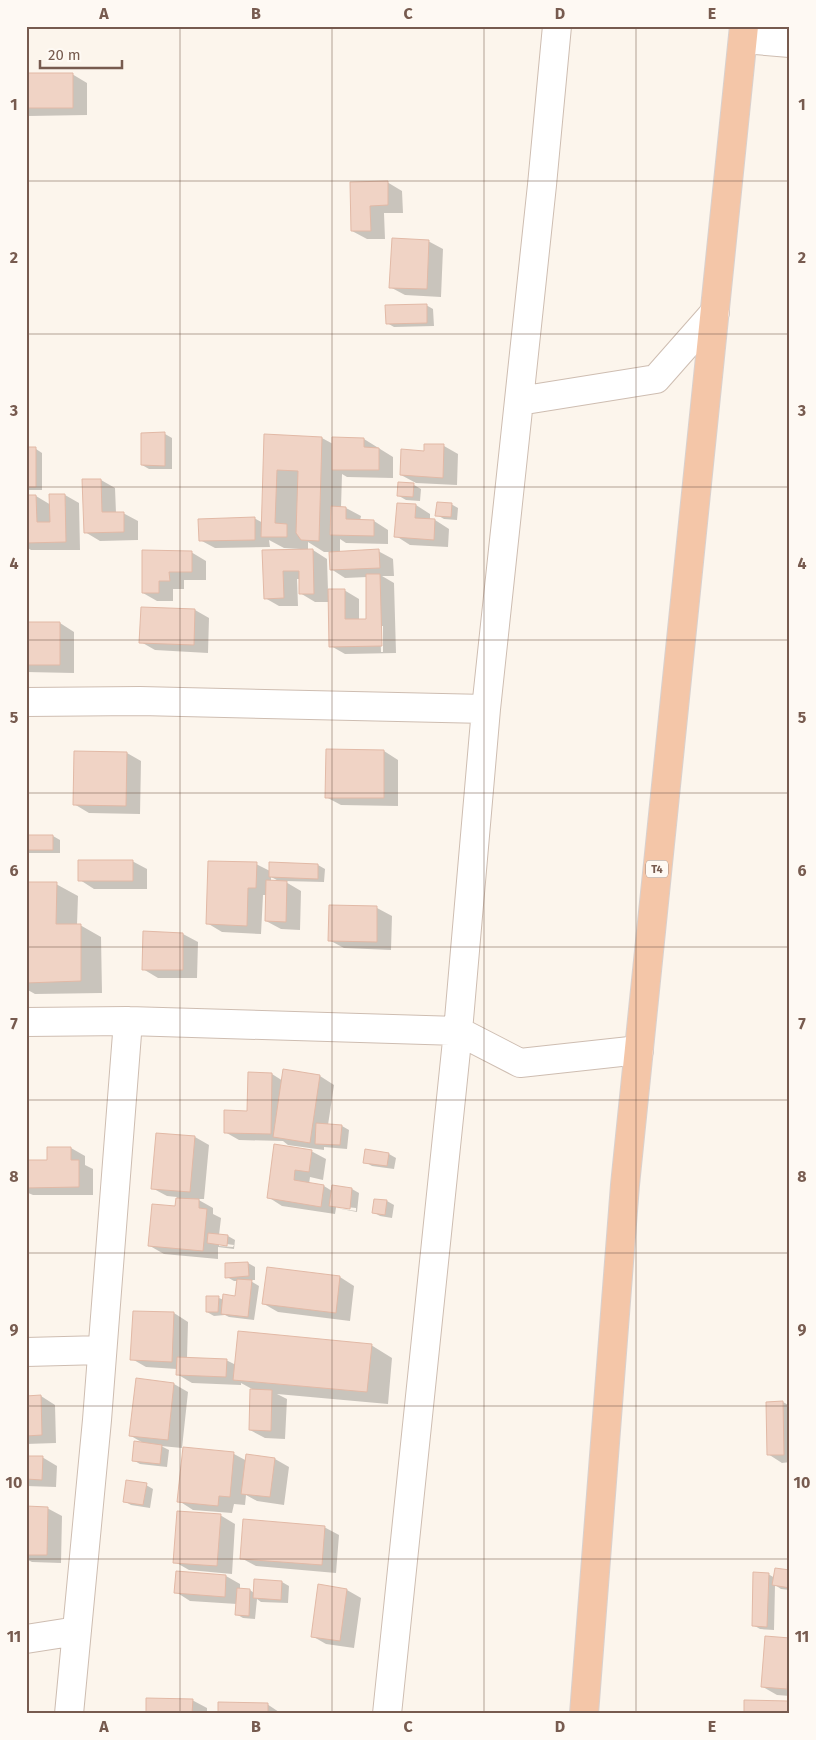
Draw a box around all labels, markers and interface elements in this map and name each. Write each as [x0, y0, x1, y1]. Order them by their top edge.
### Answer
text: A [98, 4, 109, 23]
text: B [251, 4, 261, 23]
text: C [403, 4, 413, 23]
text: D [555, 4, 565, 23]
text: E [708, 4, 716, 23]
scale bar [40, 38, 122, 70]
text: 20 m [48, 46, 81, 64]
text: 1 [10, 95, 18, 114]
text: 1 [798, 95, 806, 114]
text: 2 [10, 248, 18, 267]
text: 2 [798, 248, 806, 267]
text: 3 [9, 401, 18, 420]
text: 3 [797, 401, 806, 420]
text: 4 [9, 554, 19, 573]
text: 4 [797, 554, 807, 573]
text: 5 [10, 708, 19, 727]
text: 5 [798, 708, 807, 727]
text: 6 [9, 861, 19, 880]
road number: T4 [646, 861, 668, 878]
text: 6 [797, 861, 807, 880]
text: 7 [10, 1014, 18, 1033]
text: 7 [798, 1014, 806, 1033]
text: 8 [9, 1167, 19, 1186]
text: 8 [797, 1167, 807, 1186]
text: 9 [10, 1320, 19, 1339]
text: 9 [798, 1320, 807, 1339]
text: 10 [6, 1473, 22, 1492]
text: 10 [794, 1473, 810, 1492]
text: 11 [7, 1627, 21, 1646]
text: 11 [795, 1627, 809, 1646]
text: A [98, 1717, 109, 1736]
text: B [251, 1717, 261, 1736]
text: C [403, 1717, 413, 1736]
text: D [555, 1717, 565, 1736]
text: E [708, 1717, 716, 1736]

